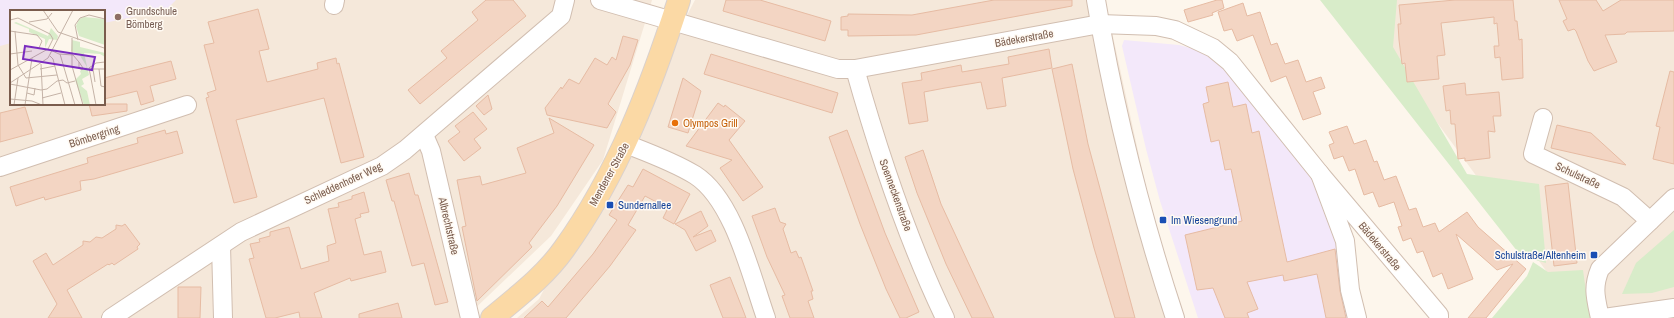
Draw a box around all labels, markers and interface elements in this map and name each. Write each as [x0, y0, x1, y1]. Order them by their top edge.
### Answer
place label: Grundschule Bömberg [126, 4, 177, 31]
inset map [10, 10, 105, 105]
marker: Grundschule Bömberg [113, 12, 123, 22]
street label: Bädekerstraße [994, 26, 1054, 50]
place label: Olympos Grill [683, 116, 738, 130]
marker: Olympos Grill [670, 118, 680, 128]
street label: Bömbergring [67, 121, 121, 151]
street label: Mendener Straße [586, 140, 632, 208]
street label: Soenneckenstraße [876, 157, 916, 233]
street label: Schulstraße [1553, 158, 1603, 192]
street label: Schleddenhofer Weg [302, 159, 384, 207]
street label: Albrechtstraße [435, 195, 462, 256]
place label: Sundernallee [618, 198, 671, 212]
marker: Sundernallee [605, 200, 615, 210]
place label: Im Wiesengrund [1171, 213, 1237, 227]
marker: Im Wiesengrund [1158, 215, 1168, 225]
street label: Bädekerstraße [1356, 219, 1404, 273]
place label: Schulstraße/Altenheim [1495, 248, 1586, 262]
marker: Schulstraße/Altenheim [1589, 250, 1599, 260]

